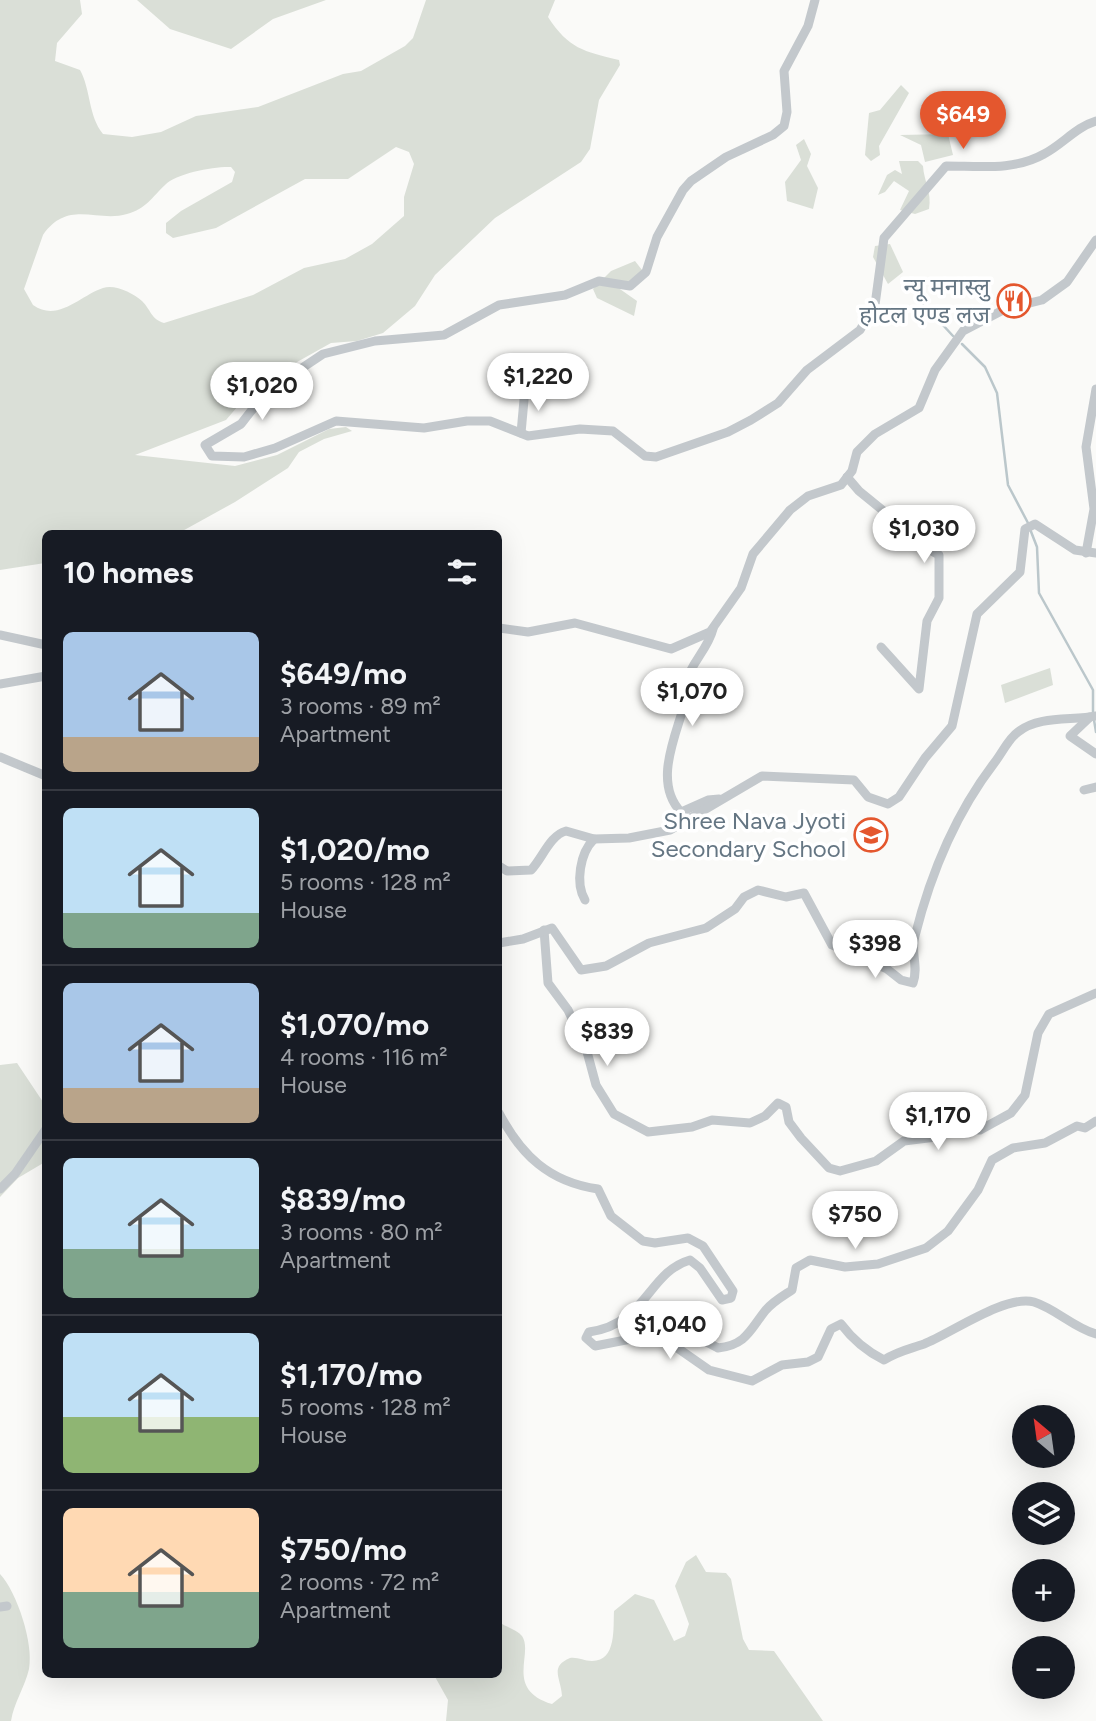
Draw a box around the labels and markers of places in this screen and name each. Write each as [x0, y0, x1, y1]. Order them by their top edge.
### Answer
pin: $649 [922, 92, 1004, 151]
place label: न्यू मनास्लु होटल एण्ड लज [859, 272, 991, 329]
restaurant icon: न्यू मनास्लु होटल एण्ड लज [995, 282, 1033, 320]
pin: $1,220 [481, 354, 595, 413]
pin: $1,020 [205, 362, 319, 422]
pin: $1,030 [867, 505, 981, 565]
pin: $1,070 [635, 668, 749, 728]
place label: Shree Nava Jyoti Secondary School [651, 806, 846, 863]
school or university icon: Shree Nava Jyoti Secondary School [852, 816, 890, 854]
pin: $398 [834, 920, 916, 980]
pin: $839 [566, 1009, 648, 1068]
pin: $1,170 [881, 1092, 995, 1152]
pin: $750 [814, 1192, 896, 1251]
pin: $1,040 [613, 1302, 727, 1361]

